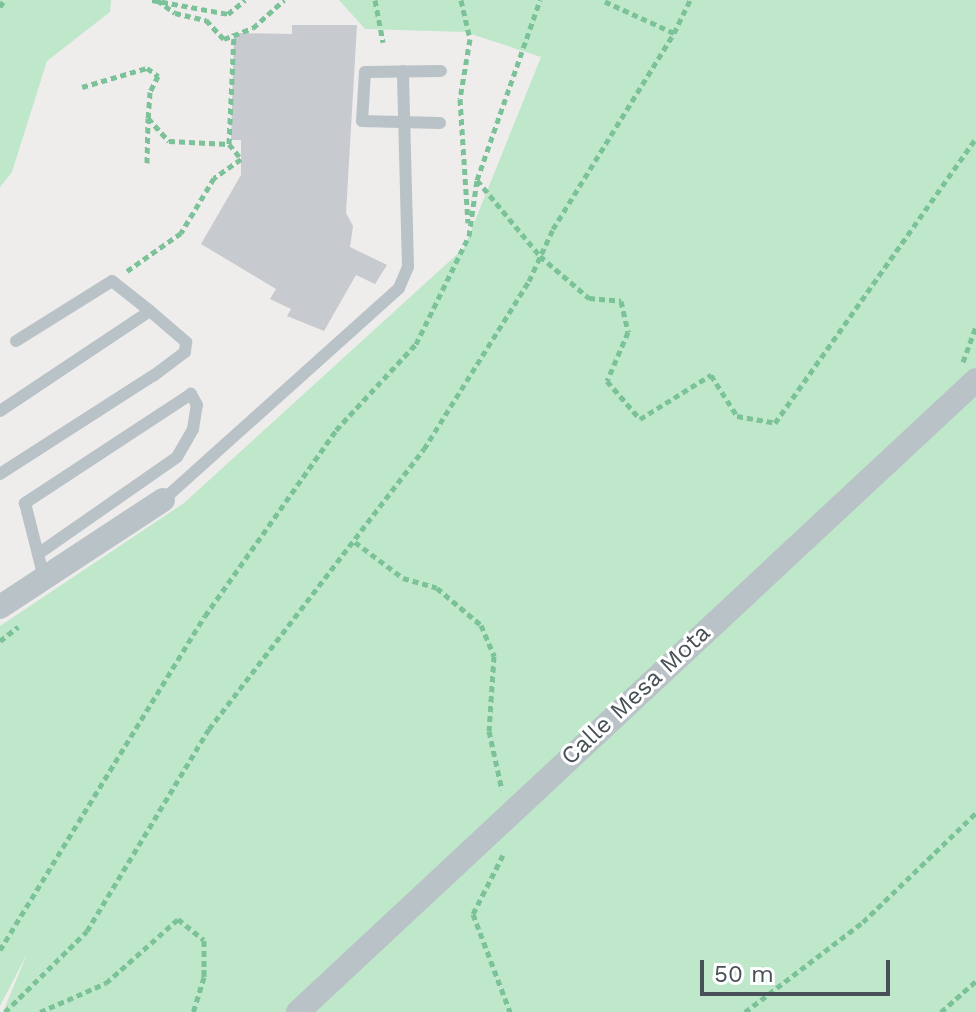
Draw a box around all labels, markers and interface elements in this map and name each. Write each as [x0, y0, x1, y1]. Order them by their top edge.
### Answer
street label: Calle Mesa Mota [555, 618, 717, 772]
scale bar [704, 944, 894, 994]
text: 50 m [714, 960, 774, 988]

